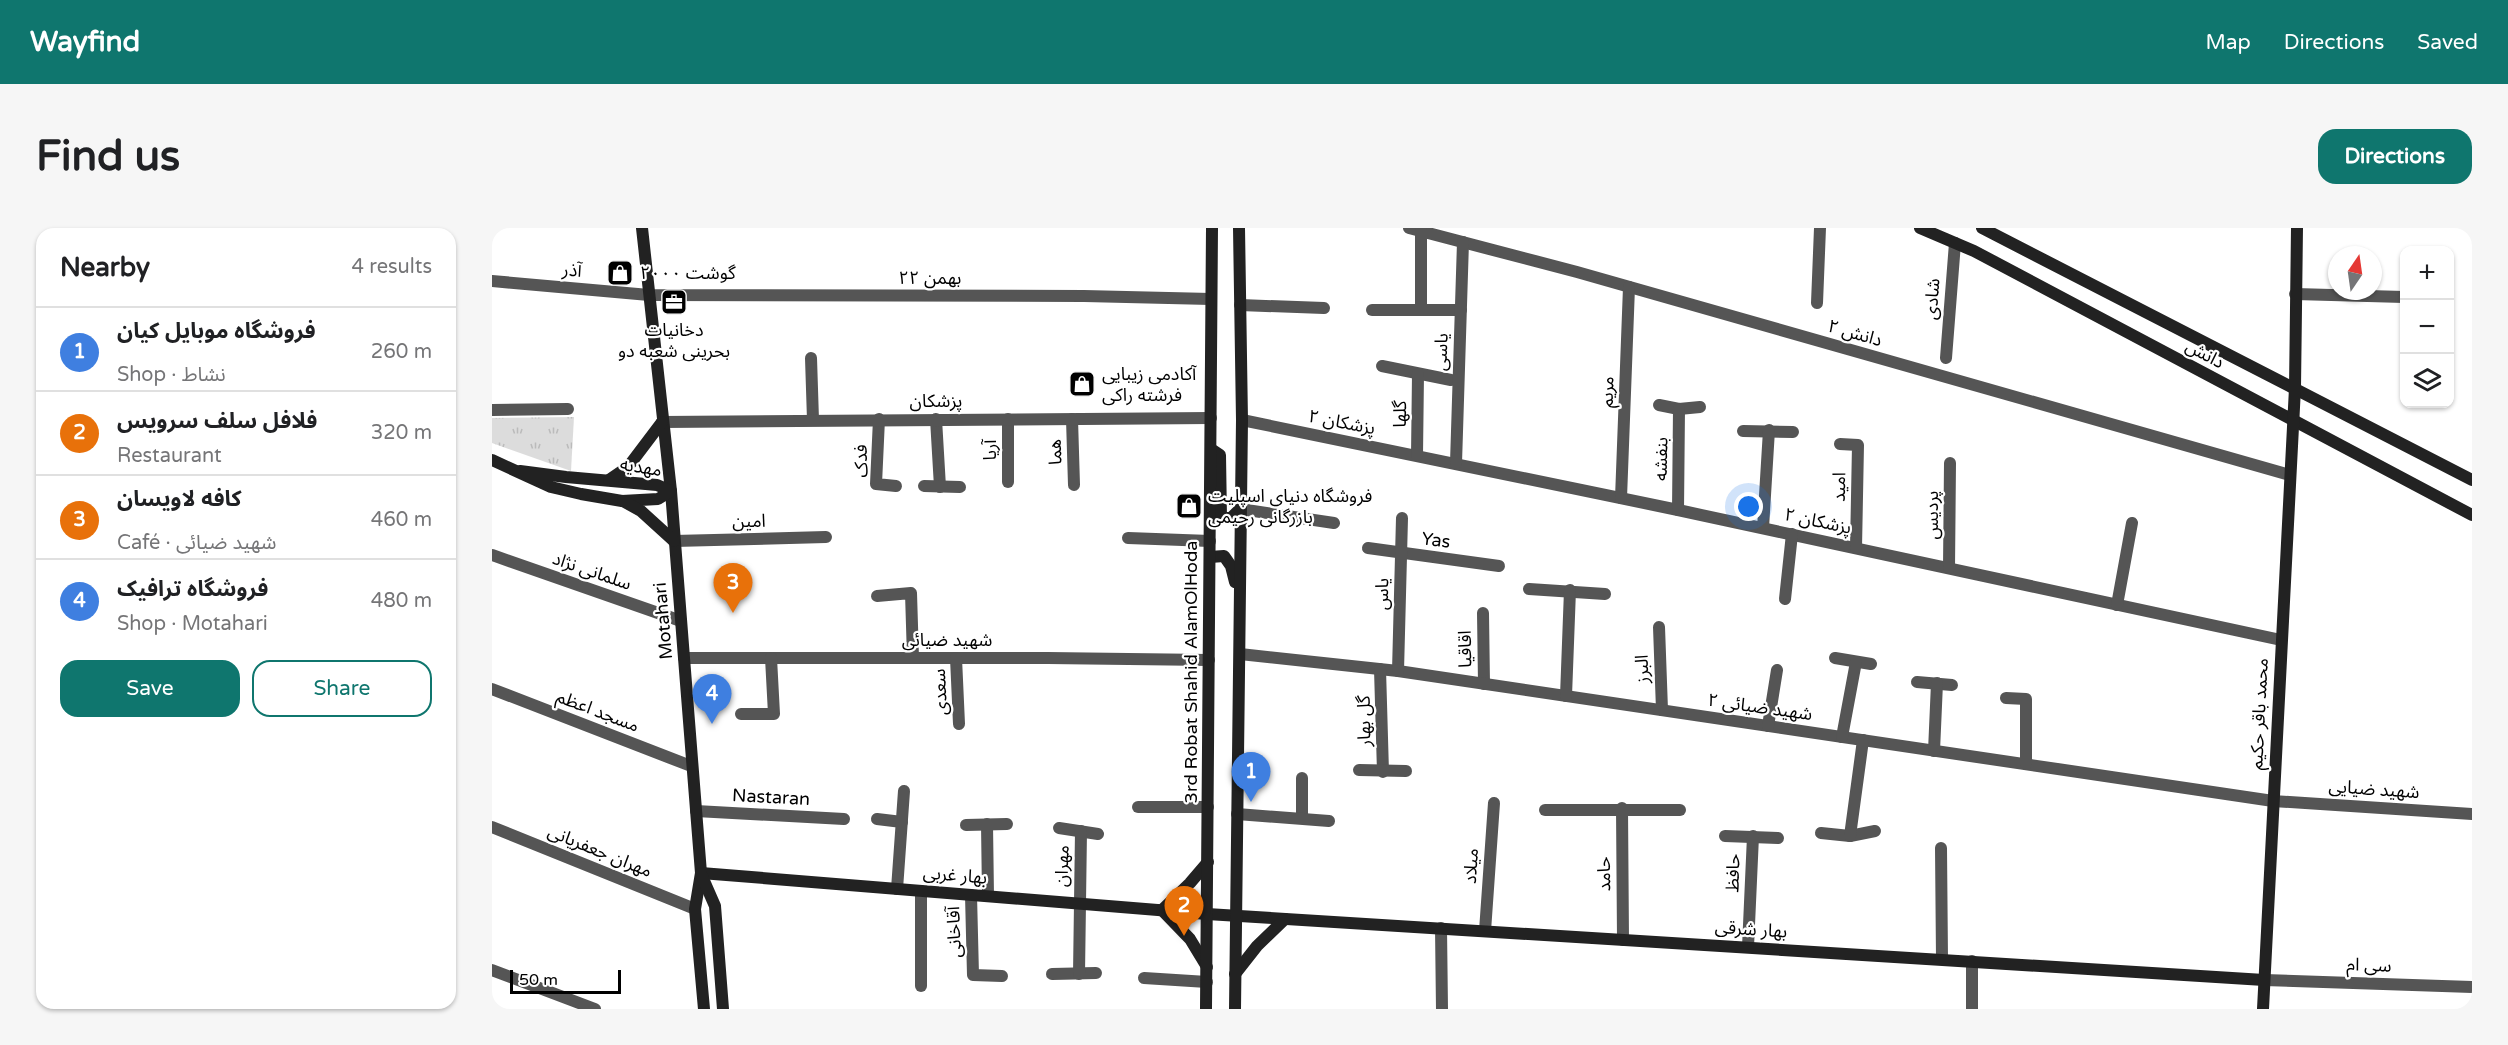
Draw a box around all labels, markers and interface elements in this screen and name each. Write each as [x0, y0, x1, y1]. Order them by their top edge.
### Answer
text: Wayfind [30, 25, 140, 59]
text: Map [2205, 30, 2251, 55]
text: Directions [2284, 30, 2384, 55]
text: Saved [2417, 30, 2478, 55]
button: Directions [2318, 129, 2472, 184]
text: Find us [36, 131, 180, 182]
north arrow [2328, 246, 2382, 300]
map controls [2400, 246, 2454, 408]
button: + [2400, 246, 2454, 300]
text: Nearby [60, 252, 150, 283]
text: 4 results [352, 255, 432, 279]
street label: آذر [560, 258, 583, 282]
shop icon: گوشت ۲۰۰۰ [605, 258, 635, 288]
place label: گوشت ۲۰۰۰ [640, 262, 736, 284]
street label: ۲۲ بهمن [899, 267, 961, 289]
street label: شادی [1920, 277, 1944, 321]
office icon: دخانیات بحرینی شعبه دو [659, 287, 689, 317]
button: − [2400, 300, 2454, 354]
street label: دانش ۲ [1825, 315, 1885, 351]
text: فروشگاه موبایل کیان [117, 318, 316, 344]
place label: دخانیات بحرینی شعبه دو [618, 319, 730, 362]
street label: یاسی [1429, 333, 1453, 371]
street label: دانش [2182, 335, 2228, 373]
text: 1 [73, 340, 86, 364]
text: 260 m [371, 340, 432, 364]
button: layers [2400, 354, 2454, 408]
text: Shop · نشاط [117, 363, 226, 387]
place label: آکادمی زیبایی فرشته راکی [1102, 363, 1197, 406]
shop icon: آکادمی زیبایی فرشته راکی [1067, 369, 1097, 399]
street label: مریم [1595, 376, 1621, 408]
street label: پزشکان [910, 390, 962, 412]
street label: گلها [1389, 400, 1411, 428]
street label: پزشکان ۲ [1307, 405, 1377, 439]
text: فلافل سلف سرویس [117, 408, 317, 434]
text: 2 [73, 421, 86, 445]
text: 320 m [371, 421, 432, 445]
street label: بنفشه [1650, 437, 1672, 481]
street label: آریا [979, 439, 1001, 460]
street label: هما [1044, 439, 1066, 465]
text: Restaurant [117, 444, 222, 468]
street label: فدک [849, 444, 873, 478]
street label: مهدیه [618, 453, 664, 481]
street label: امید [1828, 472, 1850, 502]
place label: فروشگاه دنیای اسپلیت بازرگانی رحیمی [1208, 485, 1372, 528]
text: کافه لاویسان [117, 486, 242, 512]
shop icon: فروشگاه دنیای اسپلیت بازرگانی رحیمی [1174, 491, 1204, 521]
street label: پردیس [1921, 491, 1943, 539]
your location [1734, 492, 1763, 521]
street label: پزشکان ۲ [1783, 503, 1853, 539]
text: 3 [73, 508, 86, 532]
text: 460 m [371, 508, 432, 532]
street label: امین [732, 510, 766, 532]
street label: Yas [1420, 527, 1452, 553]
text: Café · شهید ضیائی [117, 531, 276, 555]
street label: 3rd Robat Shahid AlamOlHoda [1180, 541, 1202, 803]
street label: سلمانی نژاد [549, 547, 635, 595]
pin: 3 [714, 564, 752, 613]
text: فروشگاه ترافیک [117, 576, 268, 602]
street label: یاس [1371, 578, 1393, 610]
street label: Motahari [649, 581, 677, 661]
text: 4 [73, 589, 86, 613]
text: 480 m [371, 589, 432, 613]
text: Shop · Motahari [117, 612, 268, 636]
street label: شهید ضیائی [902, 629, 992, 651]
street label: اقاقیا [1454, 630, 1476, 668]
street label: البرز [1631, 654, 1654, 685]
street label: محمد باقر حکیم [2245, 657, 2275, 771]
button: Save [60, 660, 240, 717]
button: Share [252, 660, 432, 717]
street label: سعدی [928, 668, 952, 716]
pin: 4 [692, 674, 732, 724]
street label: مسجد اعظم [553, 685, 642, 739]
street label: شهید ضیائی ۲ [1706, 689, 1814, 725]
street label: گل بهار [1353, 695, 1375, 748]
pin: 1 [1232, 752, 1270, 802]
street label: شهید ضیایی [2328, 775, 2420, 803]
street label: Nastaran [731, 784, 811, 810]
street label: مهران جعفریانی [545, 820, 655, 882]
street label: مهران [1050, 845, 1074, 887]
street label: میلاد [1459, 848, 1483, 884]
street label: حافظ [1721, 853, 1745, 893]
street label: حامد [1593, 856, 1615, 892]
street label: بهار غربی [922, 861, 988, 889]
pin: 2 [1164, 886, 1204, 936]
street label: آقاخانی [942, 905, 966, 958]
street label: بهار شرقی [1714, 915, 1788, 943]
street label: سی ام [2346, 953, 2392, 980]
scale bar [510, 967, 621, 994]
text: 50 m [519, 970, 558, 990]

